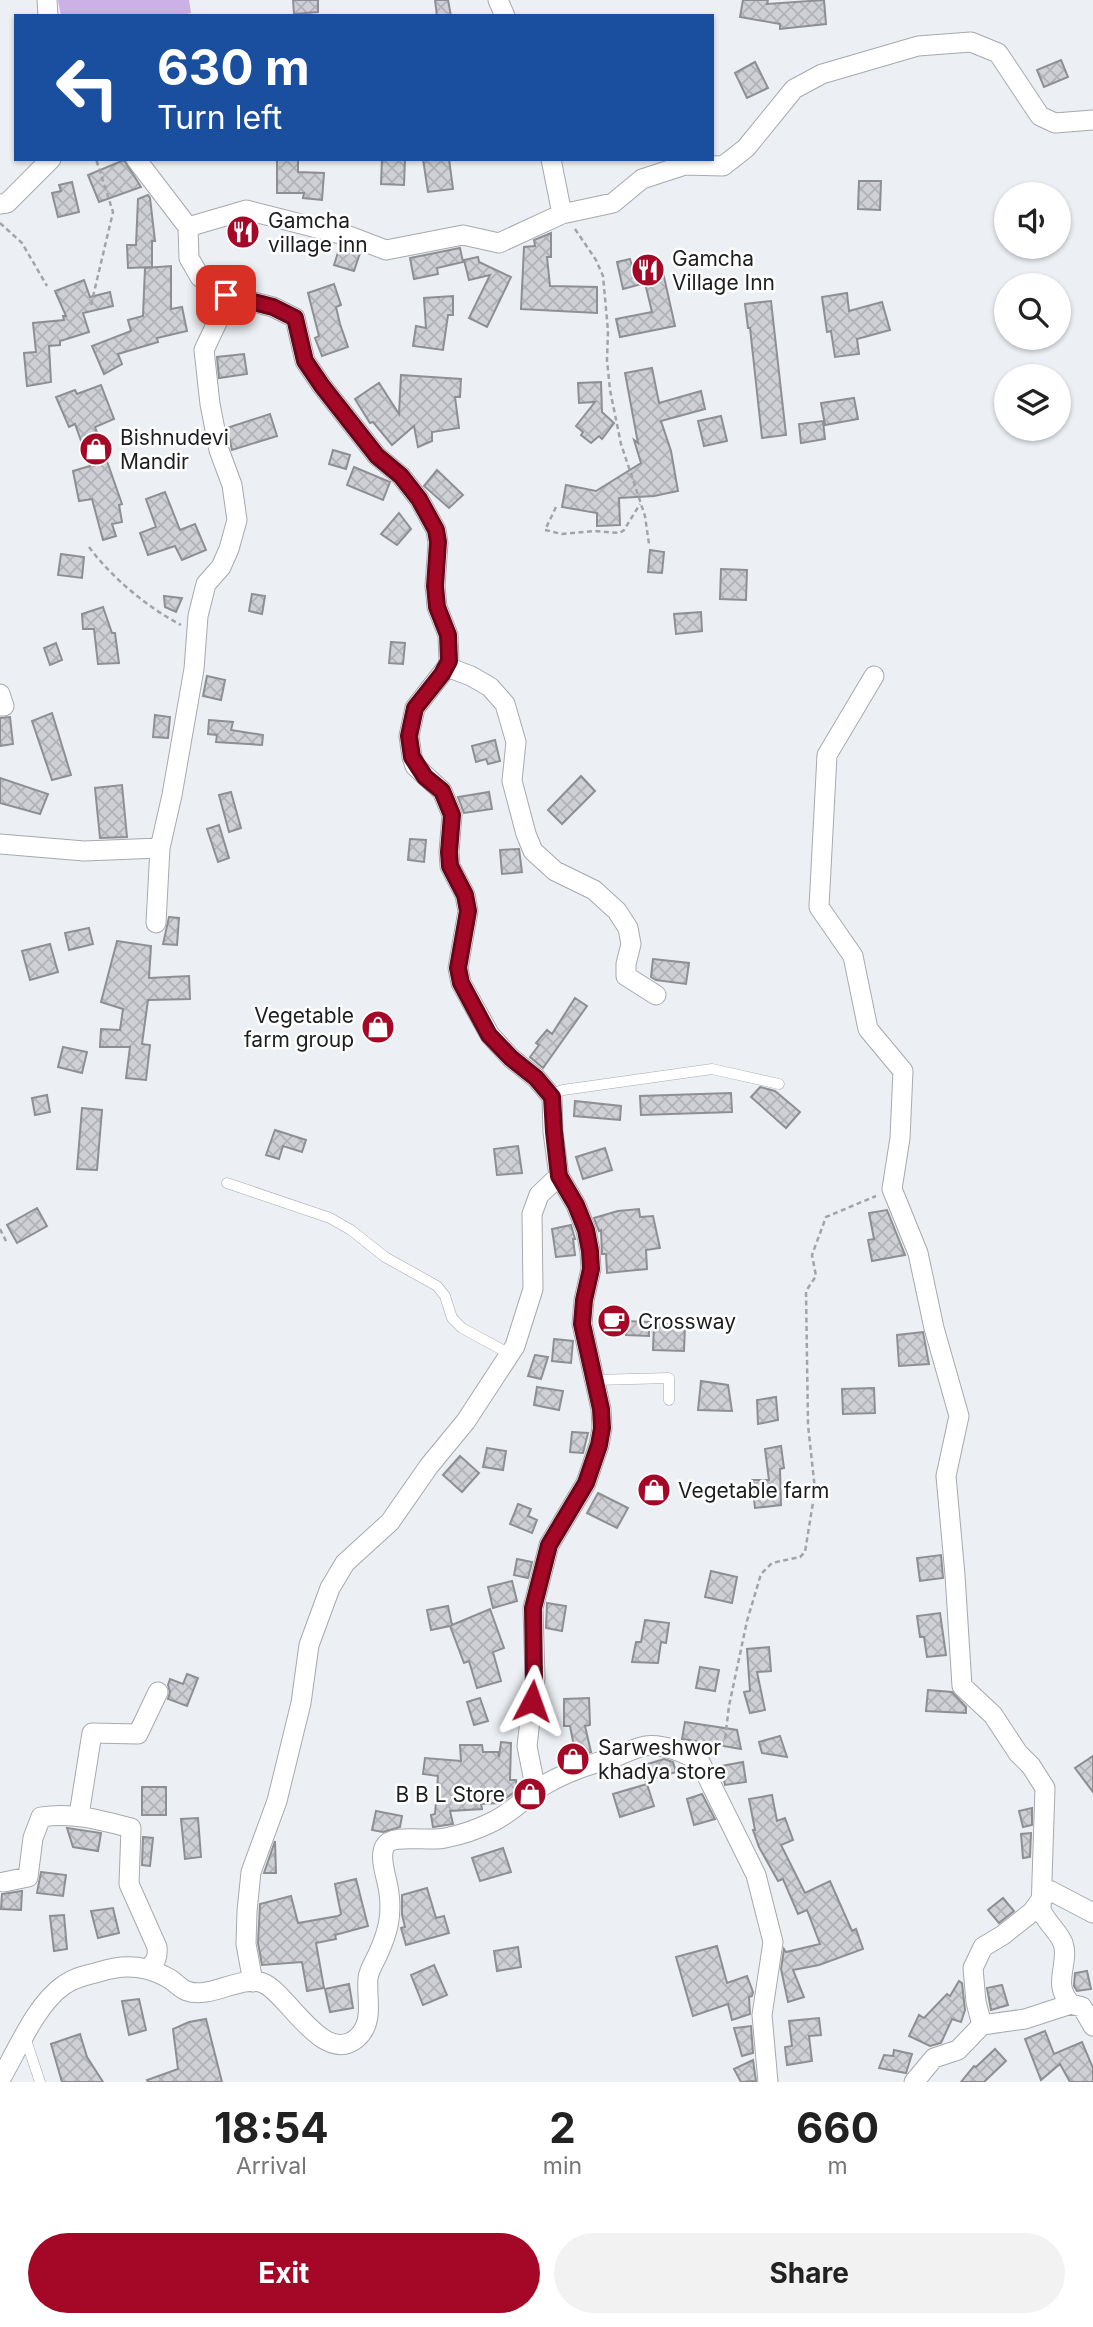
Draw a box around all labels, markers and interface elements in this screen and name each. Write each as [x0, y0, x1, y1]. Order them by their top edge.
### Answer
text: 630 m [157, 38, 310, 97]
icon: left [42, 42, 133, 133]
text: Turn left [157, 98, 282, 137]
map controls [994, 182, 1071, 441]
button: sound [994, 182, 1071, 259]
place label: Gamcha village inn [268, 208, 368, 257]
restaurant icon: Gamcha village inn [224, 213, 262, 251]
place label: Gamcha Village Inn [672, 246, 775, 295]
restaurant icon: Gamcha Village Inn [629, 251, 667, 289]
pin [196, 265, 256, 325]
button: search [994, 273, 1071, 350]
icon: arrive [207, 276, 245, 314]
button: layers [994, 364, 1071, 441]
place label: Bishnudevi Mandir [120, 425, 229, 474]
shop icon: Bishnudevi Mandir [77, 430, 115, 468]
place label: Vegetable farm group [244, 1003, 354, 1052]
shop icon: Vegetable farm group [359, 1008, 397, 1046]
cafe icon: Crossway [595, 1302, 633, 1340]
place label: Crossway [638, 1309, 736, 1334]
shop icon: Vegetable farm [635, 1471, 673, 1509]
place label: Vegetable farm [678, 1478, 830, 1503]
position arrow [495, 1664, 569, 1738]
place label: Sarweshwor khadya store [598, 1735, 726, 1784]
shop icon: Sarweshwor khadya store [554, 1740, 592, 1778]
shop icon: B B L Store [511, 1775, 549, 1813]
place label: B B L Store [395, 1782, 505, 1807]
text: 18:54 [214, 2102, 329, 2153]
text: 2 [549, 2102, 576, 2153]
text: 660 [796, 2102, 879, 2153]
text: Arrival [236, 2152, 307, 2180]
text: min [543, 2152, 582, 2180]
text: m [827, 2152, 848, 2180]
button: Exit [28, 2233, 540, 2313]
button: Share [554, 2233, 1065, 2313]

